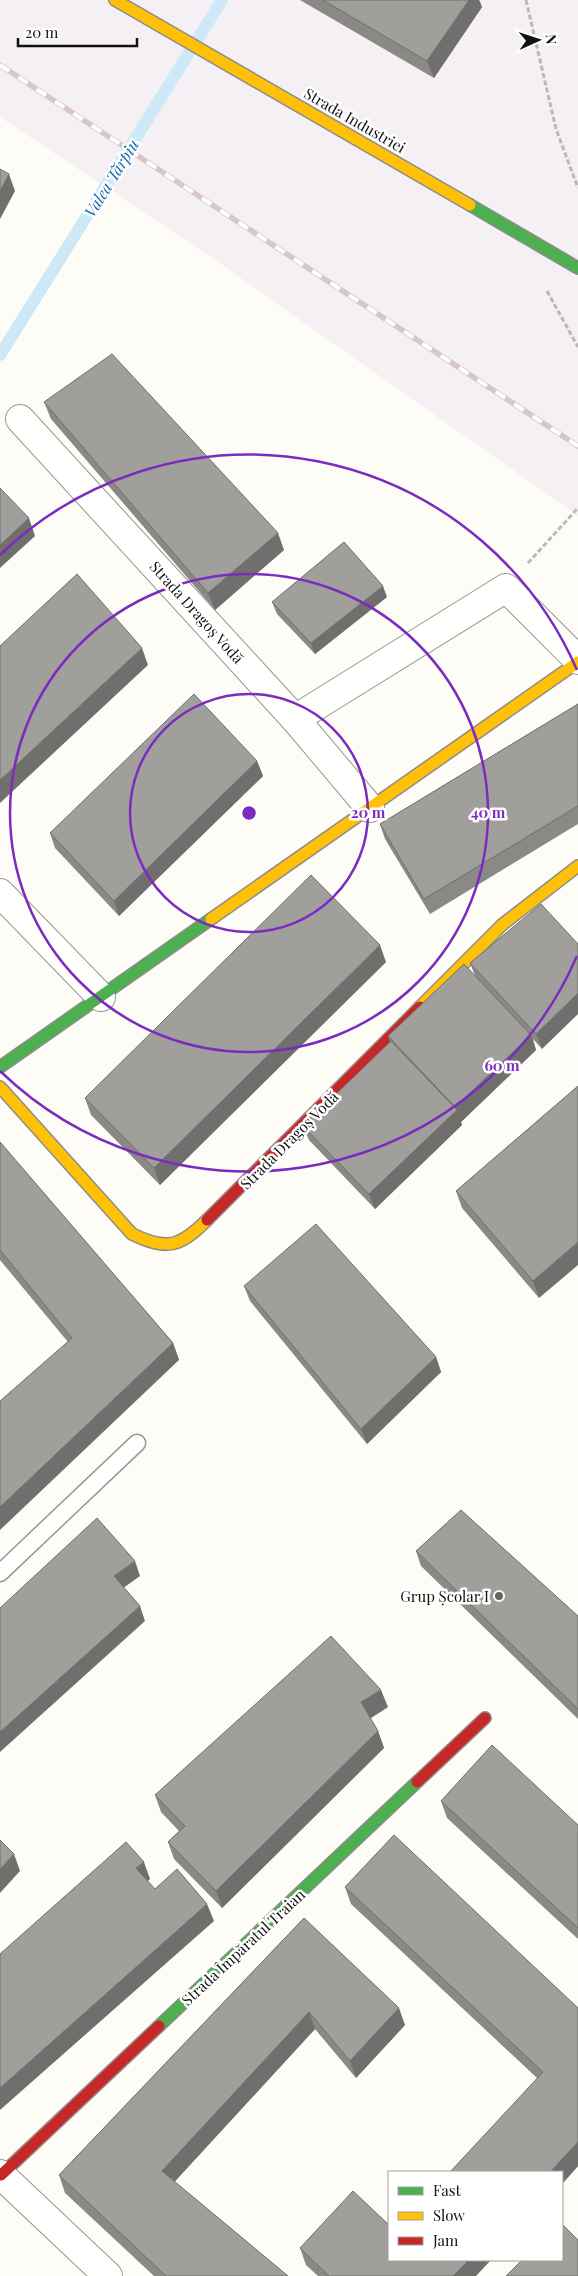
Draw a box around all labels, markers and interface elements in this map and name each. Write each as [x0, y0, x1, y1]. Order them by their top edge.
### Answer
scale bar [18, 15, 136, 47]
north arrow [513, 15, 563, 65]
text: 20 m [25, 22, 59, 42]
text: N [542, 34, 561, 45]
street label: Strada Industriei [301, 83, 410, 157]
water label: Valea Tărpiu [79, 135, 143, 221]
street label: Strada Dragoș Vodă [146, 557, 249, 668]
text: 20 m [351, 802, 386, 822]
text: 40 m [471, 802, 506, 822]
centre of rings [240, 804, 258, 822]
text: 60 m [484, 1055, 520, 1075]
street label: Strada Dragoș Vodă [236, 1086, 343, 1193]
place label: Grup Școlar I [400, 1586, 489, 1606]
marker: Grup Școlar I [493, 1590, 505, 1602]
street label: Strada Împăratul Traian [177, 1884, 309, 2010]
legend [388, 2171, 563, 2261]
text: Fast [433, 2180, 462, 2200]
text: Slow [433, 2205, 465, 2225]
text: Jam [432, 2230, 459, 2250]

